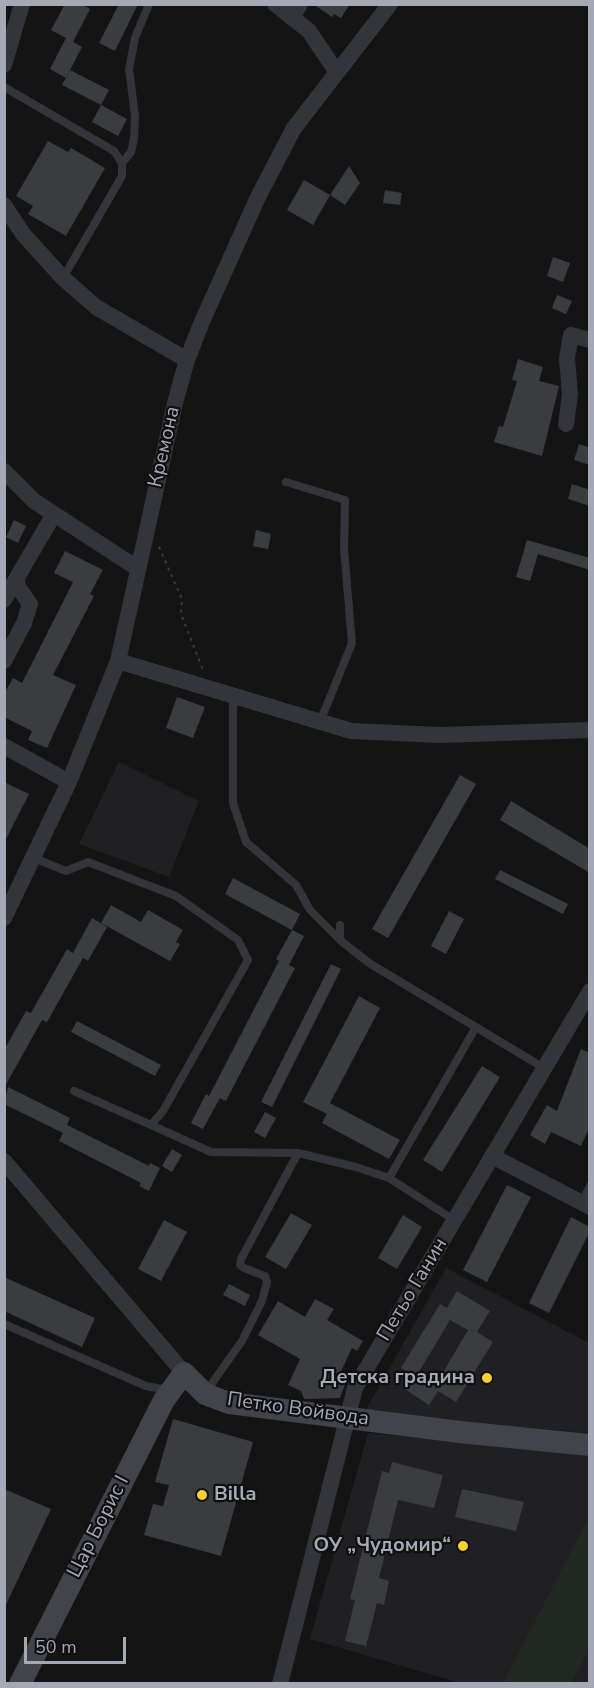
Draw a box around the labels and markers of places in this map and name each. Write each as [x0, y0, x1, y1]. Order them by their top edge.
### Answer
place label: Детска градина [321, 1366, 475, 1390]
marker: Детска градина [480, 1371, 494, 1385]
place label: Billa [214, 1483, 257, 1507]
marker: Billa [195, 1488, 209, 1502]
place label: ОУ „Чудомир“ [313, 1534, 451, 1558]
marker: ОУ „Чудомир“ [456, 1539, 470, 1553]

